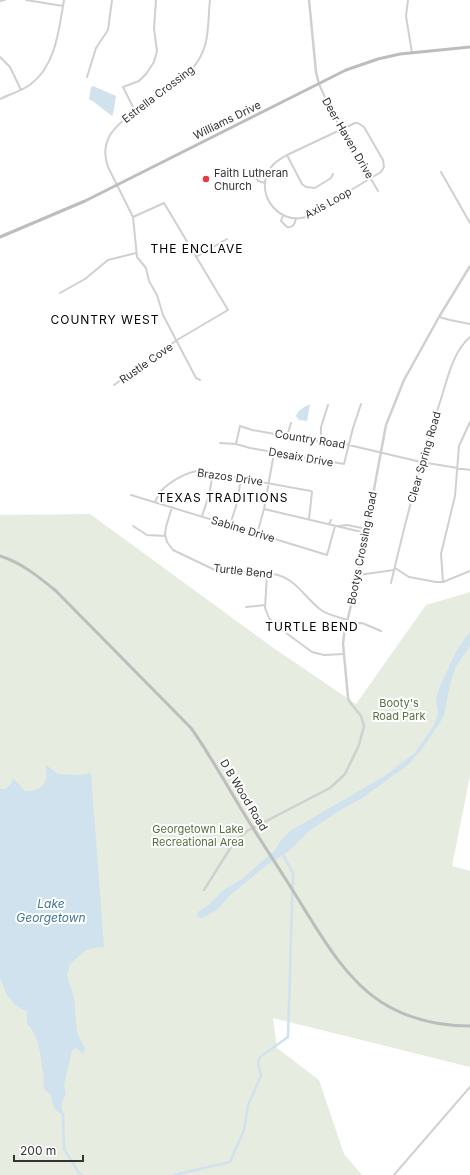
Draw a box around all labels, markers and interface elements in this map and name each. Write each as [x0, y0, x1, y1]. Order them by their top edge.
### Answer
street label: Estrella Crossing [119, 62, 197, 126]
street label: Deer Haven Drive [319, 95, 377, 181]
street label: Williams Drive [191, 98, 263, 142]
place label: Faith Lutheran Church [214, 166, 288, 193]
marker: Faith Lutheran Church [201, 174, 211, 184]
street label: Axis Loop [302, 184, 354, 222]
district label: THE ENCLAVE [150, 241, 244, 256]
district label: COUNTRY WEST [50, 312, 160, 327]
street label: Rustle Cove [117, 339, 175, 387]
street label: Clear Spring Road [404, 410, 444, 504]
street label: Country Road [274, 427, 346, 451]
street label: Desaix Drive [268, 444, 334, 470]
street label: Brazos Drive [196, 465, 264, 489]
district label: TEXAS TRADITIONS [157, 490, 289, 505]
street label: Bootys Crossing Road [344, 490, 380, 606]
street label: Sabine Drive [209, 513, 277, 545]
street label: Turtle Bend [213, 561, 273, 581]
district label: TURTLE BEND [265, 619, 359, 634]
park label: Booty's Road Park [372, 696, 426, 723]
street label: D B Wood Road [217, 757, 271, 833]
park label: Georgetown Lake Recreational Area [152, 822, 244, 849]
water label: Lake Georgetown [16, 896, 86, 925]
scale bar [14, 1137, 83, 1163]
text: 200 m [20, 1143, 56, 1158]

